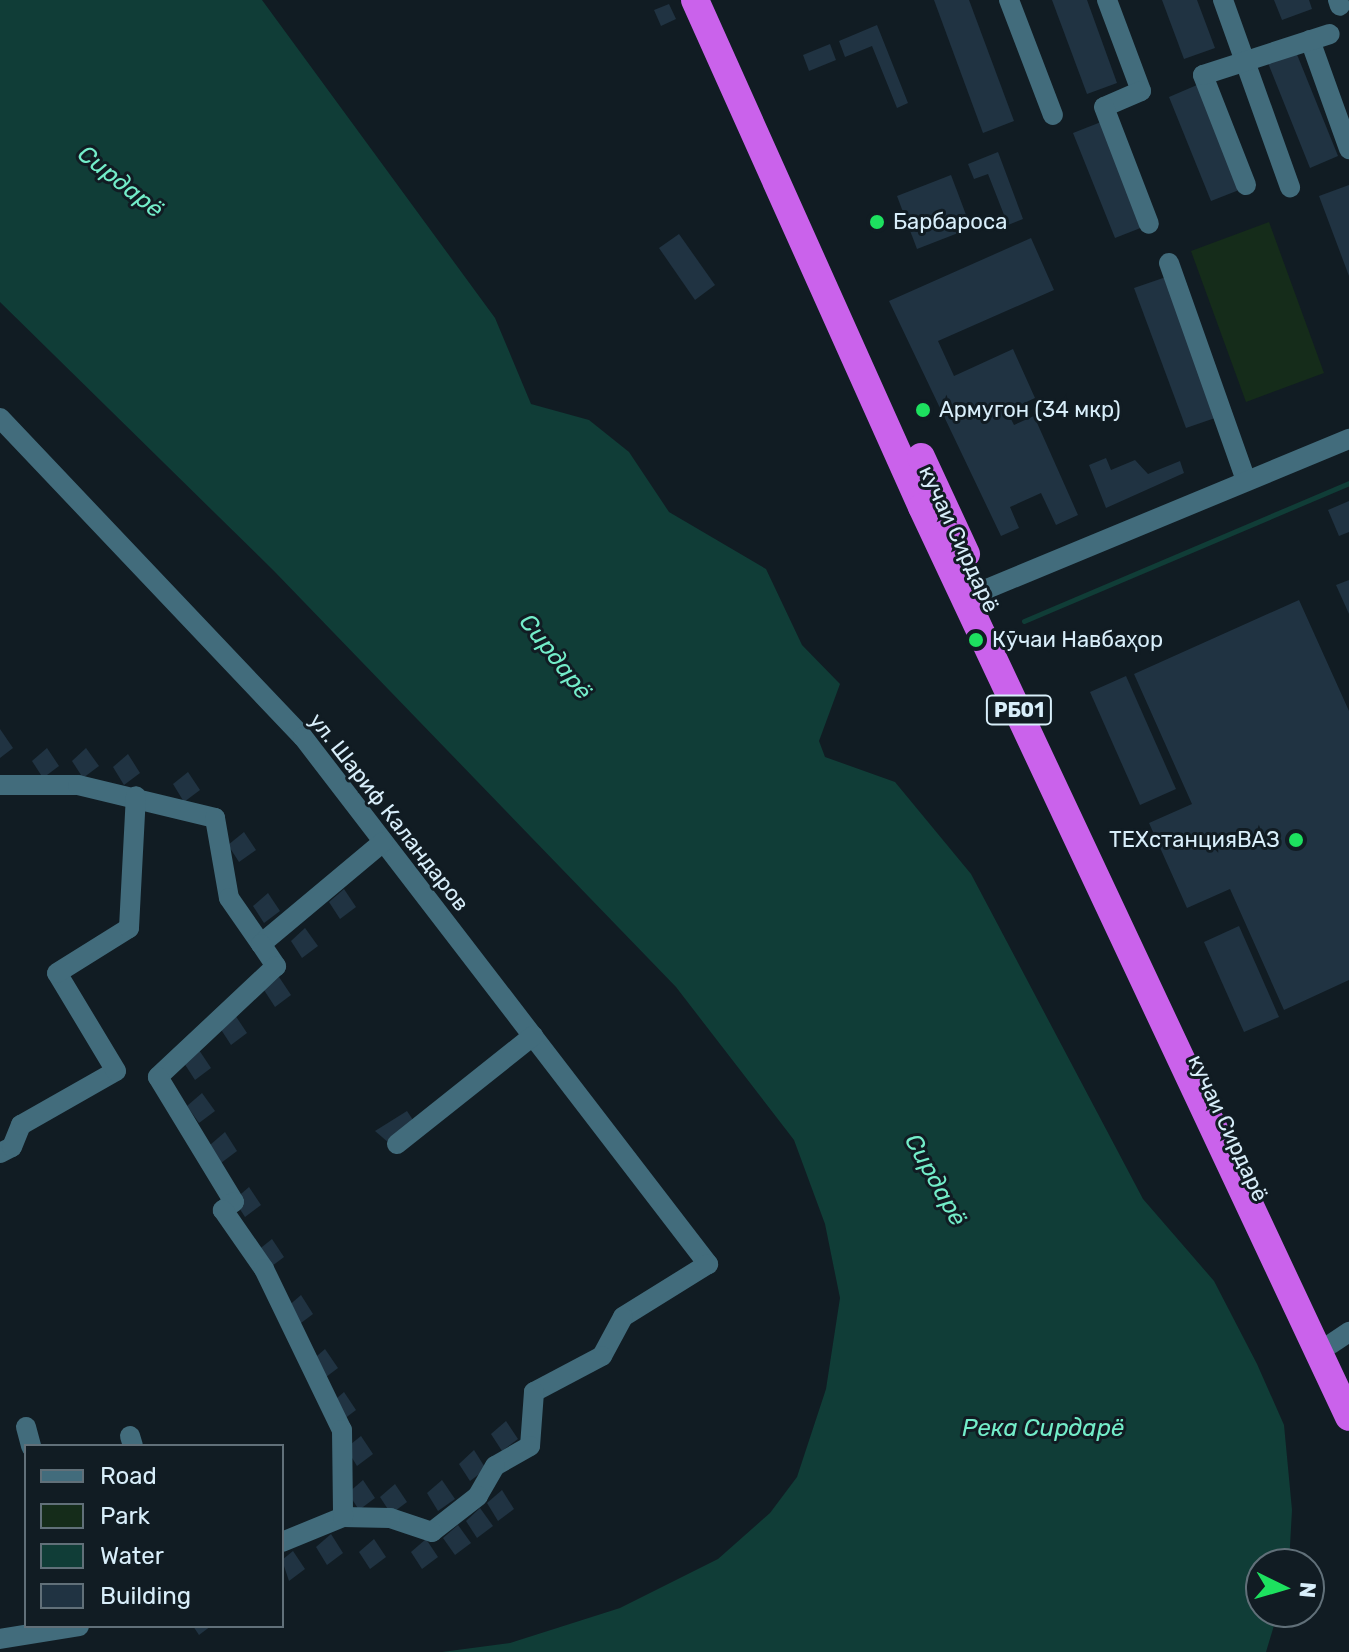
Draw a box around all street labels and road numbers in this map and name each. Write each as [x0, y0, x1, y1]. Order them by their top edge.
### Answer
street label: кучаи Сирдарё [913, 461, 1005, 617]
road number: РБ01 [985, 694, 1053, 726]
street label: ул. Шариф Каландаров [304, 708, 474, 916]
street label: кучаи Сирдарё [1182, 1050, 1274, 1206]

